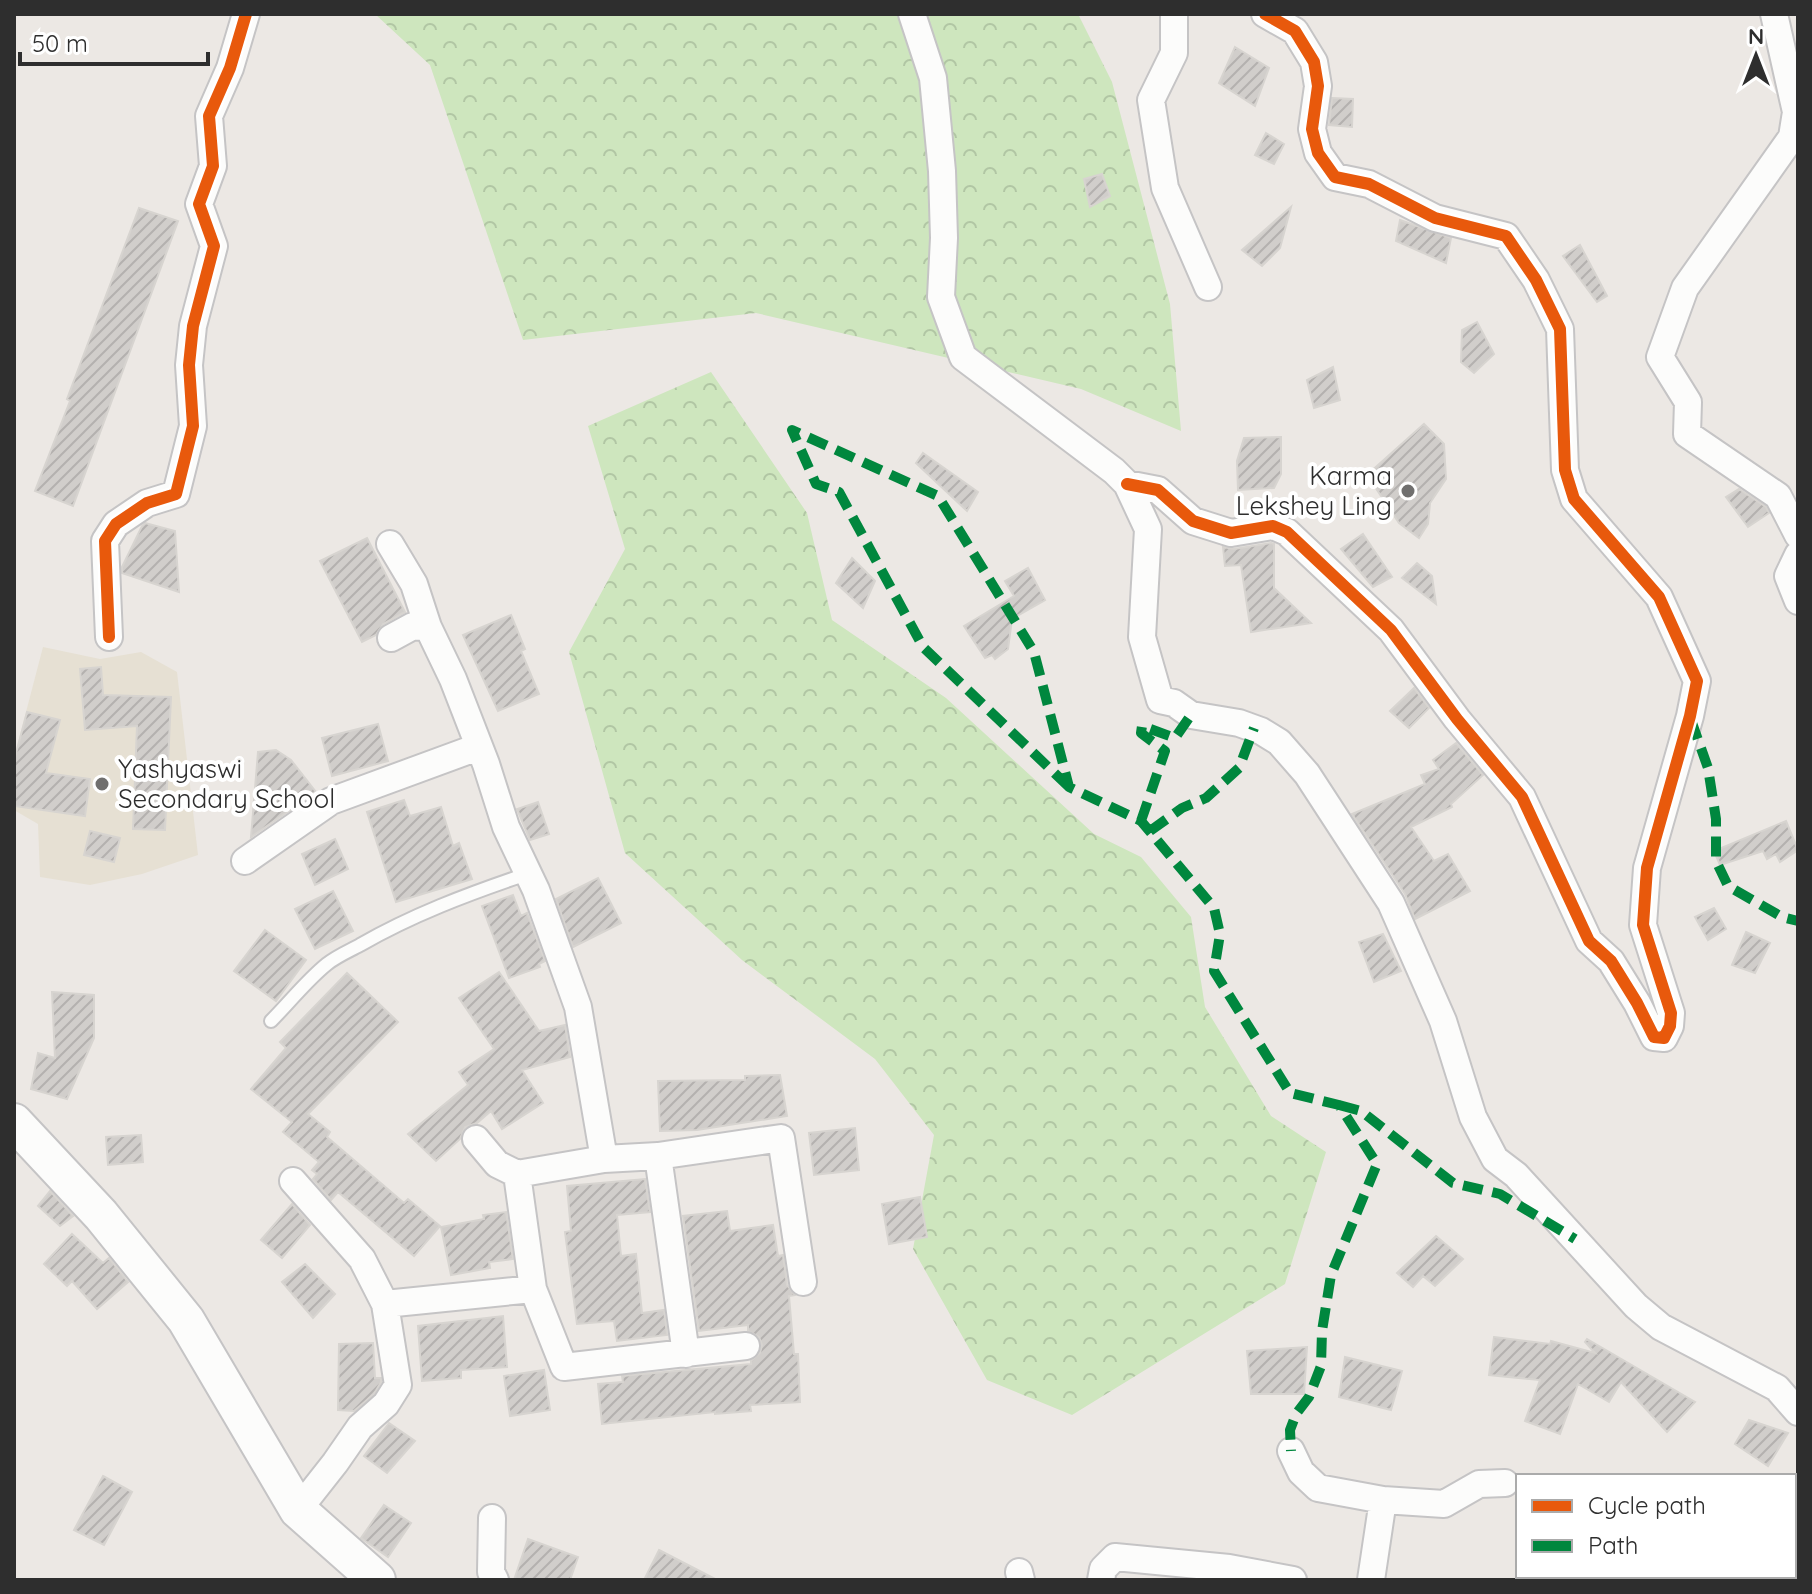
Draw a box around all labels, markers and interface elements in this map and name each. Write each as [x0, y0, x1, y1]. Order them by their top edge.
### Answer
scale bar [20, 16, 208, 66]
north arrow [1716, 16, 1796, 96]
text: N [1748, 22, 1764, 50]
text: 50 m [32, 28, 88, 58]
place label: Karma Lekshey Ling [1236, 459, 1392, 522]
marker: Karma Lekshey Ling [1399, 482, 1417, 500]
place label: Yashyaswi Secondary School [118, 752, 335, 815]
marker: Yashyaswi Secondary School [93, 775, 111, 793]
legend [1516, 1474, 1796, 1578]
text: Cycle path [1588, 1490, 1706, 1520]
text: Path [1588, 1530, 1639, 1560]

